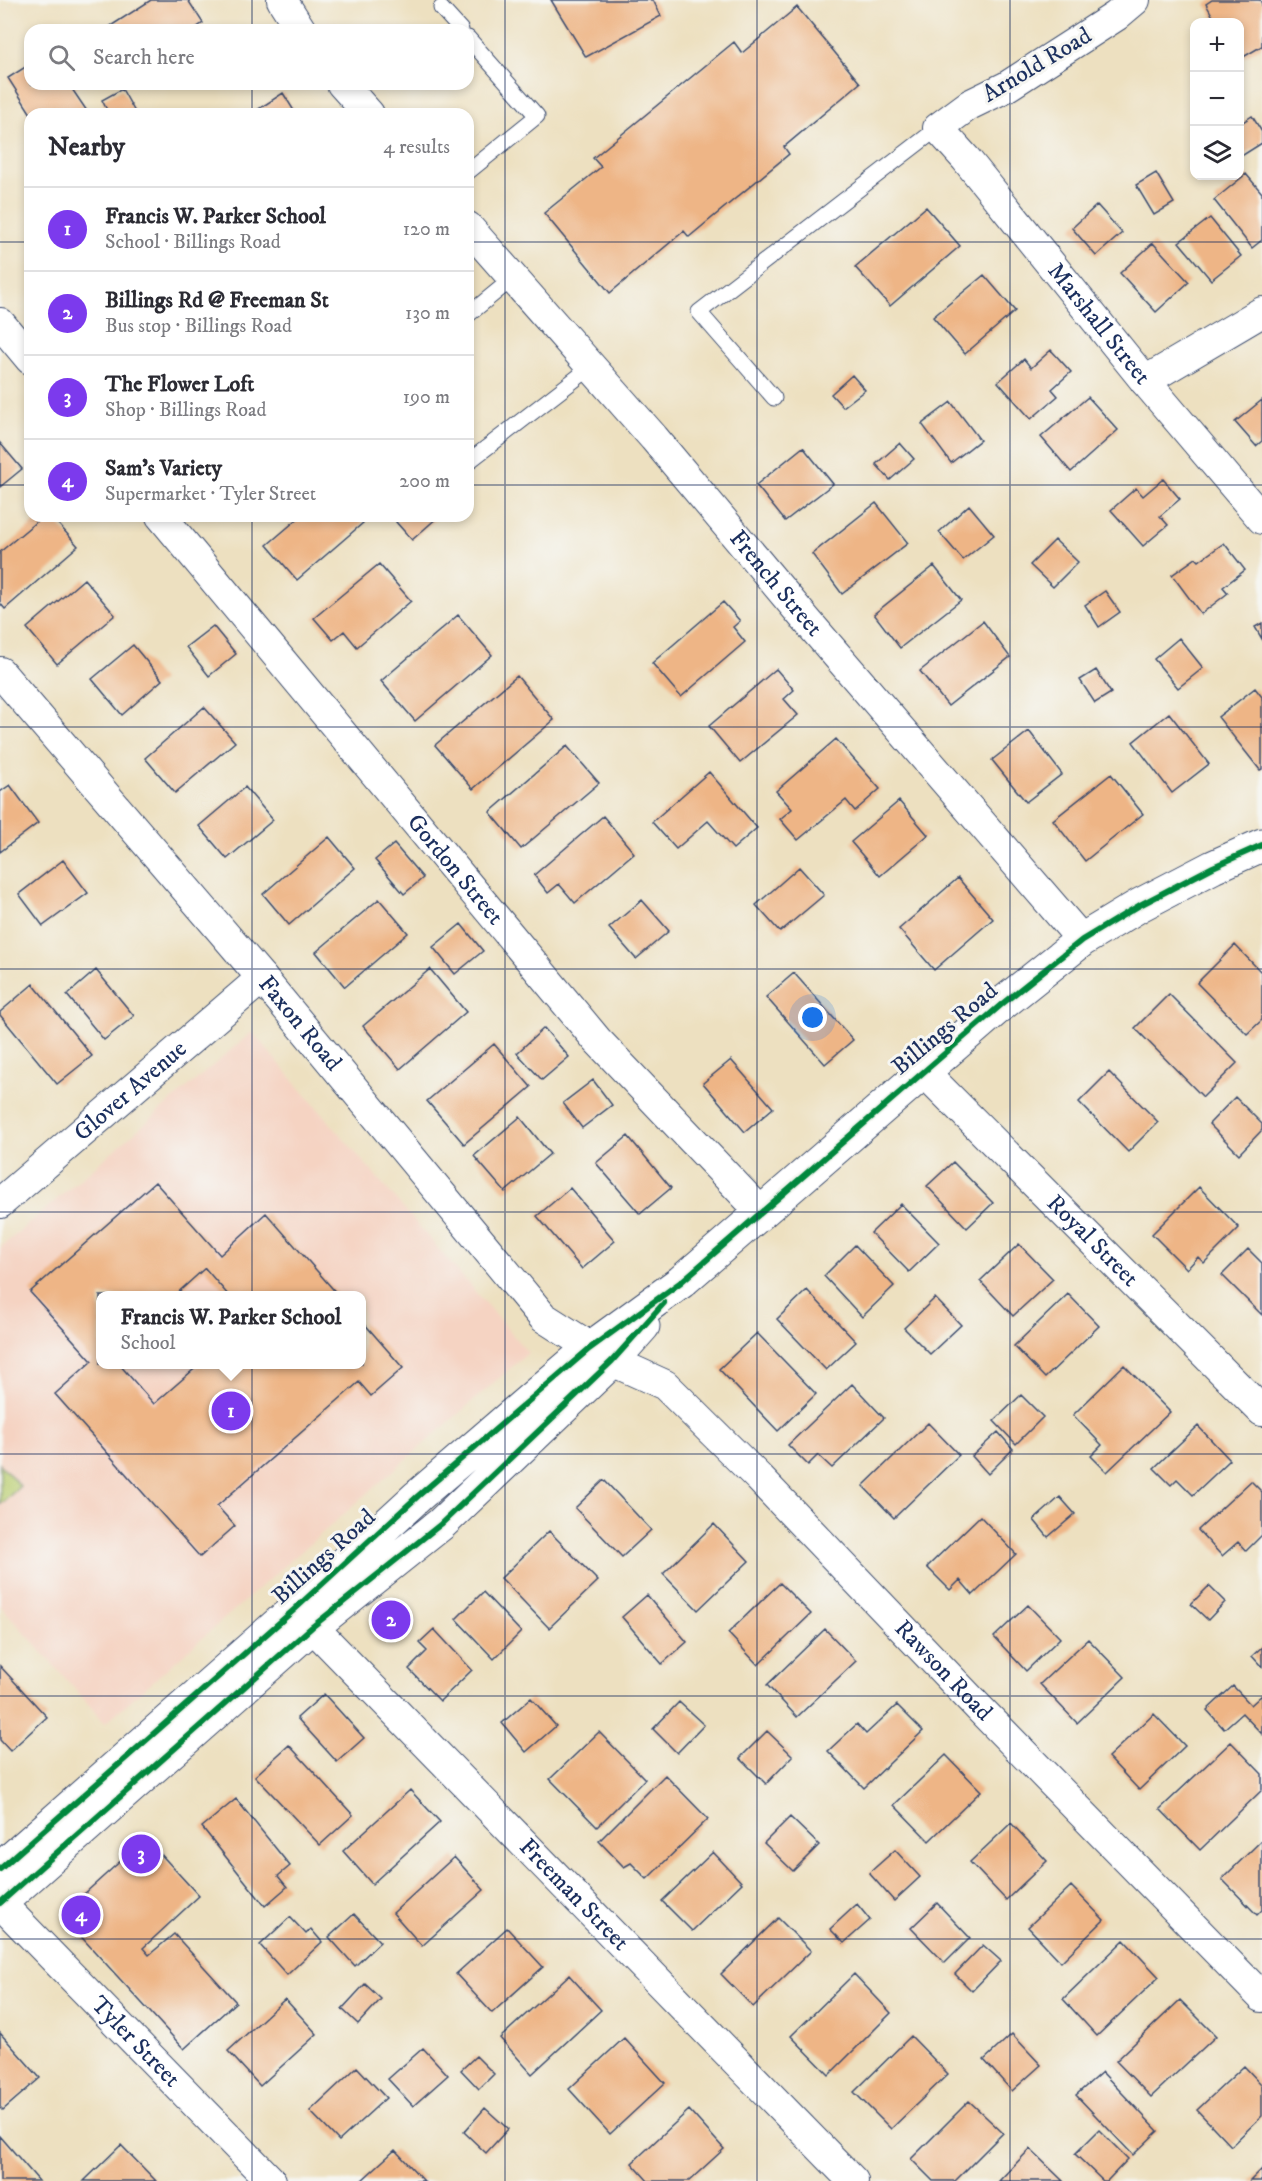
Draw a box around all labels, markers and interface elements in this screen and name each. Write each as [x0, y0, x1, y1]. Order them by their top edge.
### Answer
map controls [1190, 18, 1244, 180]
button: + [1190, 18, 1244, 72]
street label: Arnold Road [977, 21, 1097, 109]
search box [24, 24, 474, 90]
icon: search [45, 41, 78, 74]
text: Search here [93, 44, 195, 71]
button: − [1190, 72, 1244, 126]
button: layers [1190, 126, 1244, 180]
text: Nearby [48, 131, 125, 164]
text: 4 results [383, 135, 450, 160]
text: Francis W. Parker School [105, 203, 326, 230]
text: 1 [64, 217, 71, 242]
text: 120 m [403, 217, 450, 242]
text: School · Billings Road [105, 230, 281, 255]
street label: Marshall Street [1041, 257, 1157, 391]
text: Billings Rd @ Freeman St [105, 287, 329, 314]
text: 2 [63, 301, 72, 326]
text: 130 m [405, 301, 450, 326]
text: Bus stop · Billings Road [105, 314, 292, 339]
text: The Flower Loft [105, 371, 254, 398]
text: 3 [64, 385, 71, 410]
text: 190 m [403, 385, 450, 410]
text: Shop · Billings Road [105, 398, 267, 423]
text: Sam's Variety [105, 455, 222, 482]
text: 4 [62, 469, 73, 494]
text: 200 m [399, 469, 450, 494]
text: Supermarket · Tyler Street [105, 482, 316, 507]
street label: French Street [723, 524, 829, 643]
street label: Gordon Street [400, 808, 510, 931]
street label: Faxon Road [252, 970, 348, 1077]
street label: Billings Road [886, 976, 1004, 1082]
your location [798, 1003, 827, 1032]
street label: Glover Avenue [68, 1034, 193, 1148]
street label: Royal Street [1040, 1188, 1145, 1294]
popup [96, 1291, 366, 1369]
text: Francis W. Parker School [121, 1304, 341, 1331]
text: School [121, 1331, 175, 1356]
pin: 1 [212, 1388, 250, 1434]
street label: Billings Road [266, 1503, 382, 1611]
pin: 2 [372, 1598, 410, 1642]
street label: Rawson Road [888, 1614, 999, 1728]
pin: 3 [122, 1832, 160, 1876]
street label: Freeman Street [513, 1832, 636, 1958]
pin: 4 [62, 1892, 100, 1938]
street label: Tyler Street [84, 1990, 187, 2094]

